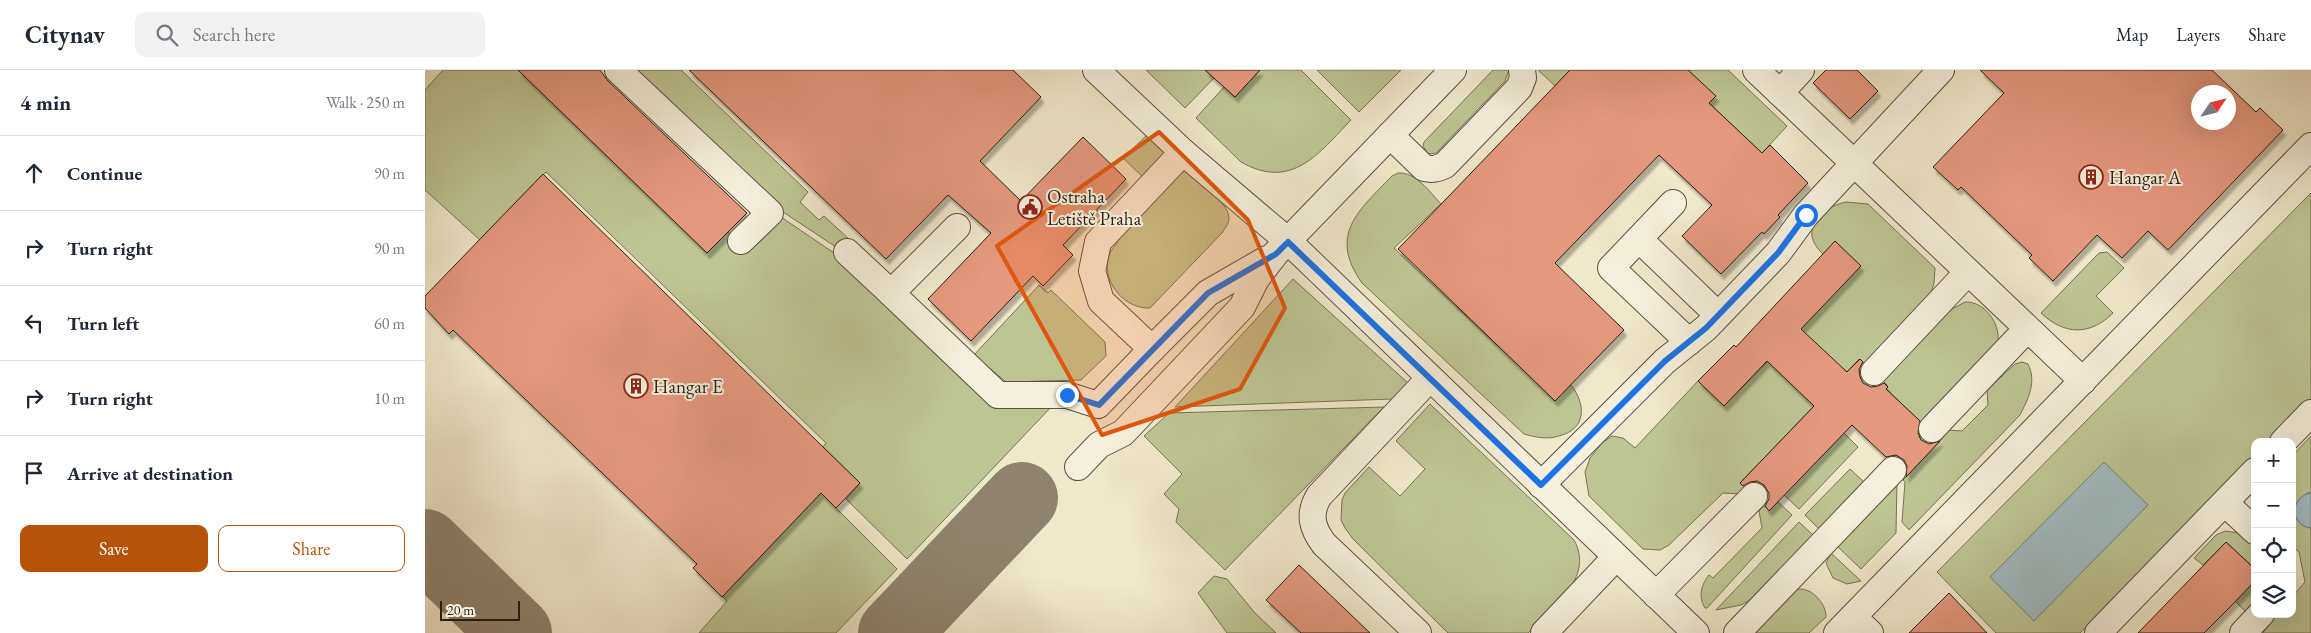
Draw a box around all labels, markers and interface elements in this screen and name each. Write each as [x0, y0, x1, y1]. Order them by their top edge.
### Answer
search box [135, 12, 485, 57]
text: Citynav [25, 19, 105, 50]
icon: search [153, 21, 181, 49]
text: Search here [193, 22, 275, 47]
text: Map [2116, 23, 2148, 46]
text: Layers [2176, 23, 2220, 46]
text: Share [2248, 23, 2286, 46]
north arrow [2191, 85, 2236, 130]
text: 4 min [20, 89, 71, 116]
text: Walk · 250 m [326, 92, 405, 113]
icon: ahead [20, 159, 48, 187]
text: Continue [67, 161, 142, 186]
text: 90 m [374, 163, 405, 184]
building icon: Hangar A [2078, 164, 2104, 190]
place label: Hangar A [2109, 165, 2182, 190]
place label: Ostraha Letiště Praha [1047, 184, 1142, 231]
public building icon: Ostraha Letiště Praha [1017, 194, 1043, 220]
route start [1795, 204, 1818, 227]
icon: right [20, 234, 48, 262]
text: Turn right [67, 236, 153, 261]
text: 90 m [374, 238, 405, 259]
icon: left [20, 309, 48, 337]
text: Turn left [67, 311, 139, 336]
text: 60 m [374, 313, 405, 334]
building icon: Hangar E [623, 373, 649, 399]
place label: Hangar E [653, 374, 723, 399]
icon: right [20, 384, 48, 412]
route end [1056, 384, 1079, 407]
text: Turn right [67, 386, 153, 411]
text: 10 m [374, 388, 405, 409]
map controls [2251, 438, 2296, 618]
button: + [2251, 438, 2296, 483]
icon: arrive [20, 459, 48, 487]
text: Arrive at destination [67, 461, 233, 486]
button: − [2251, 483, 2296, 528]
button: Save [20, 525, 208, 572]
button: Share [218, 525, 405, 572]
button: locate [2251, 528, 2296, 573]
button: layers [2251, 573, 2296, 618]
scale bar [440, 598, 520, 621]
text: 20 m [447, 601, 474, 619]

